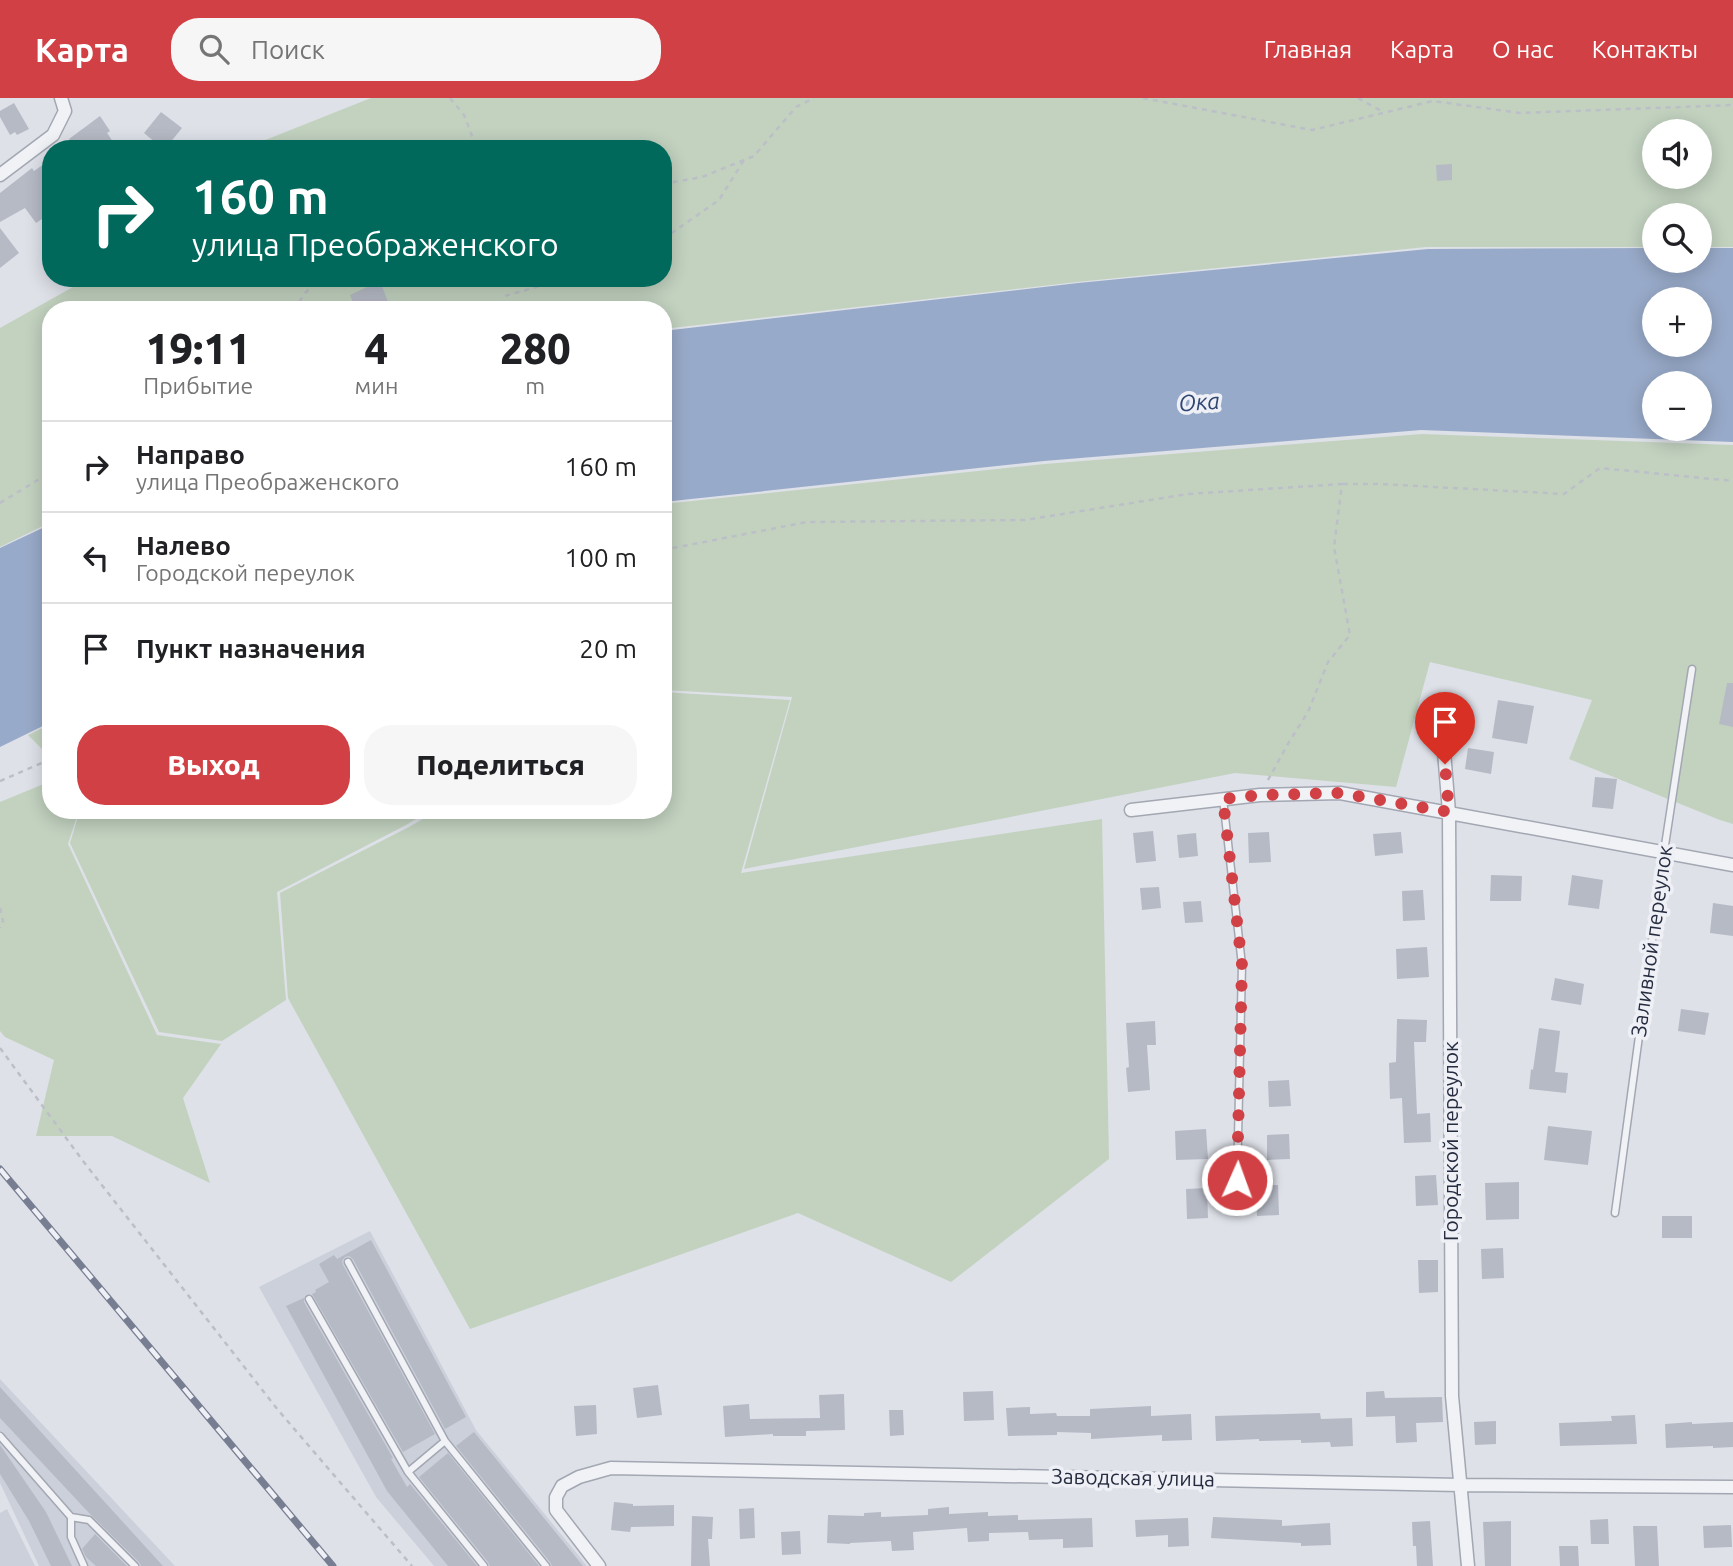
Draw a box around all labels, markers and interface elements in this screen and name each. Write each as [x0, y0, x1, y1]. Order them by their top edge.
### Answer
search box [171, 18, 661, 81]
icon: search [195, 30, 233, 68]
text: Карта [35, 31, 129, 68]
text: Поиск [251, 35, 325, 64]
text: Главная [1264, 36, 1352, 63]
text: Карта [1390, 36, 1454, 63]
text: О нас [1492, 36, 1554, 63]
text: Контакты [1592, 36, 1698, 63]
map controls [1642, 119, 1712, 441]
button: sound [1642, 119, 1712, 189]
icon: right [77, 168, 168, 259]
text: 160 m [192, 168, 329, 223]
button: search [1642, 203, 1712, 273]
text: улица Преображенского [192, 226, 559, 262]
button: + [1642, 287, 1712, 357]
text: 19:11 [146, 325, 251, 372]
text: 4 [365, 325, 388, 372]
text: 280 [500, 325, 571, 372]
button: − [1642, 371, 1712, 441]
text: Прибытие [143, 373, 253, 398]
text: мин [355, 373, 398, 398]
text: m [525, 373, 545, 398]
water label: Ока [1177, 388, 1220, 415]
text: Направо [136, 440, 245, 469]
icon: right [77, 448, 115, 486]
text: 160 m [565, 452, 637, 481]
text: улица Преображенского [136, 469, 400, 494]
text: Налево [136, 531, 231, 560]
icon: left [77, 539, 115, 577]
text: 100 m [565, 543, 637, 572]
text: Городской переулок [136, 560, 355, 585]
icon: arrive [77, 630, 115, 668]
text: Пункт назначения [136, 634, 366, 663]
text: 20 m [579, 634, 637, 663]
pin [1415, 692, 1475, 764]
icon: arrive [1426, 703, 1464, 741]
button: Выход [77, 725, 350, 805]
button: Поделиться [364, 725, 637, 805]
street label: Заливной переулок [1626, 843, 1676, 1038]
street label: Городской переулок [1438, 1041, 1462, 1241]
position arrow [1200, 1143, 1274, 1217]
street label: Заводская улица [1051, 1464, 1215, 1490]

